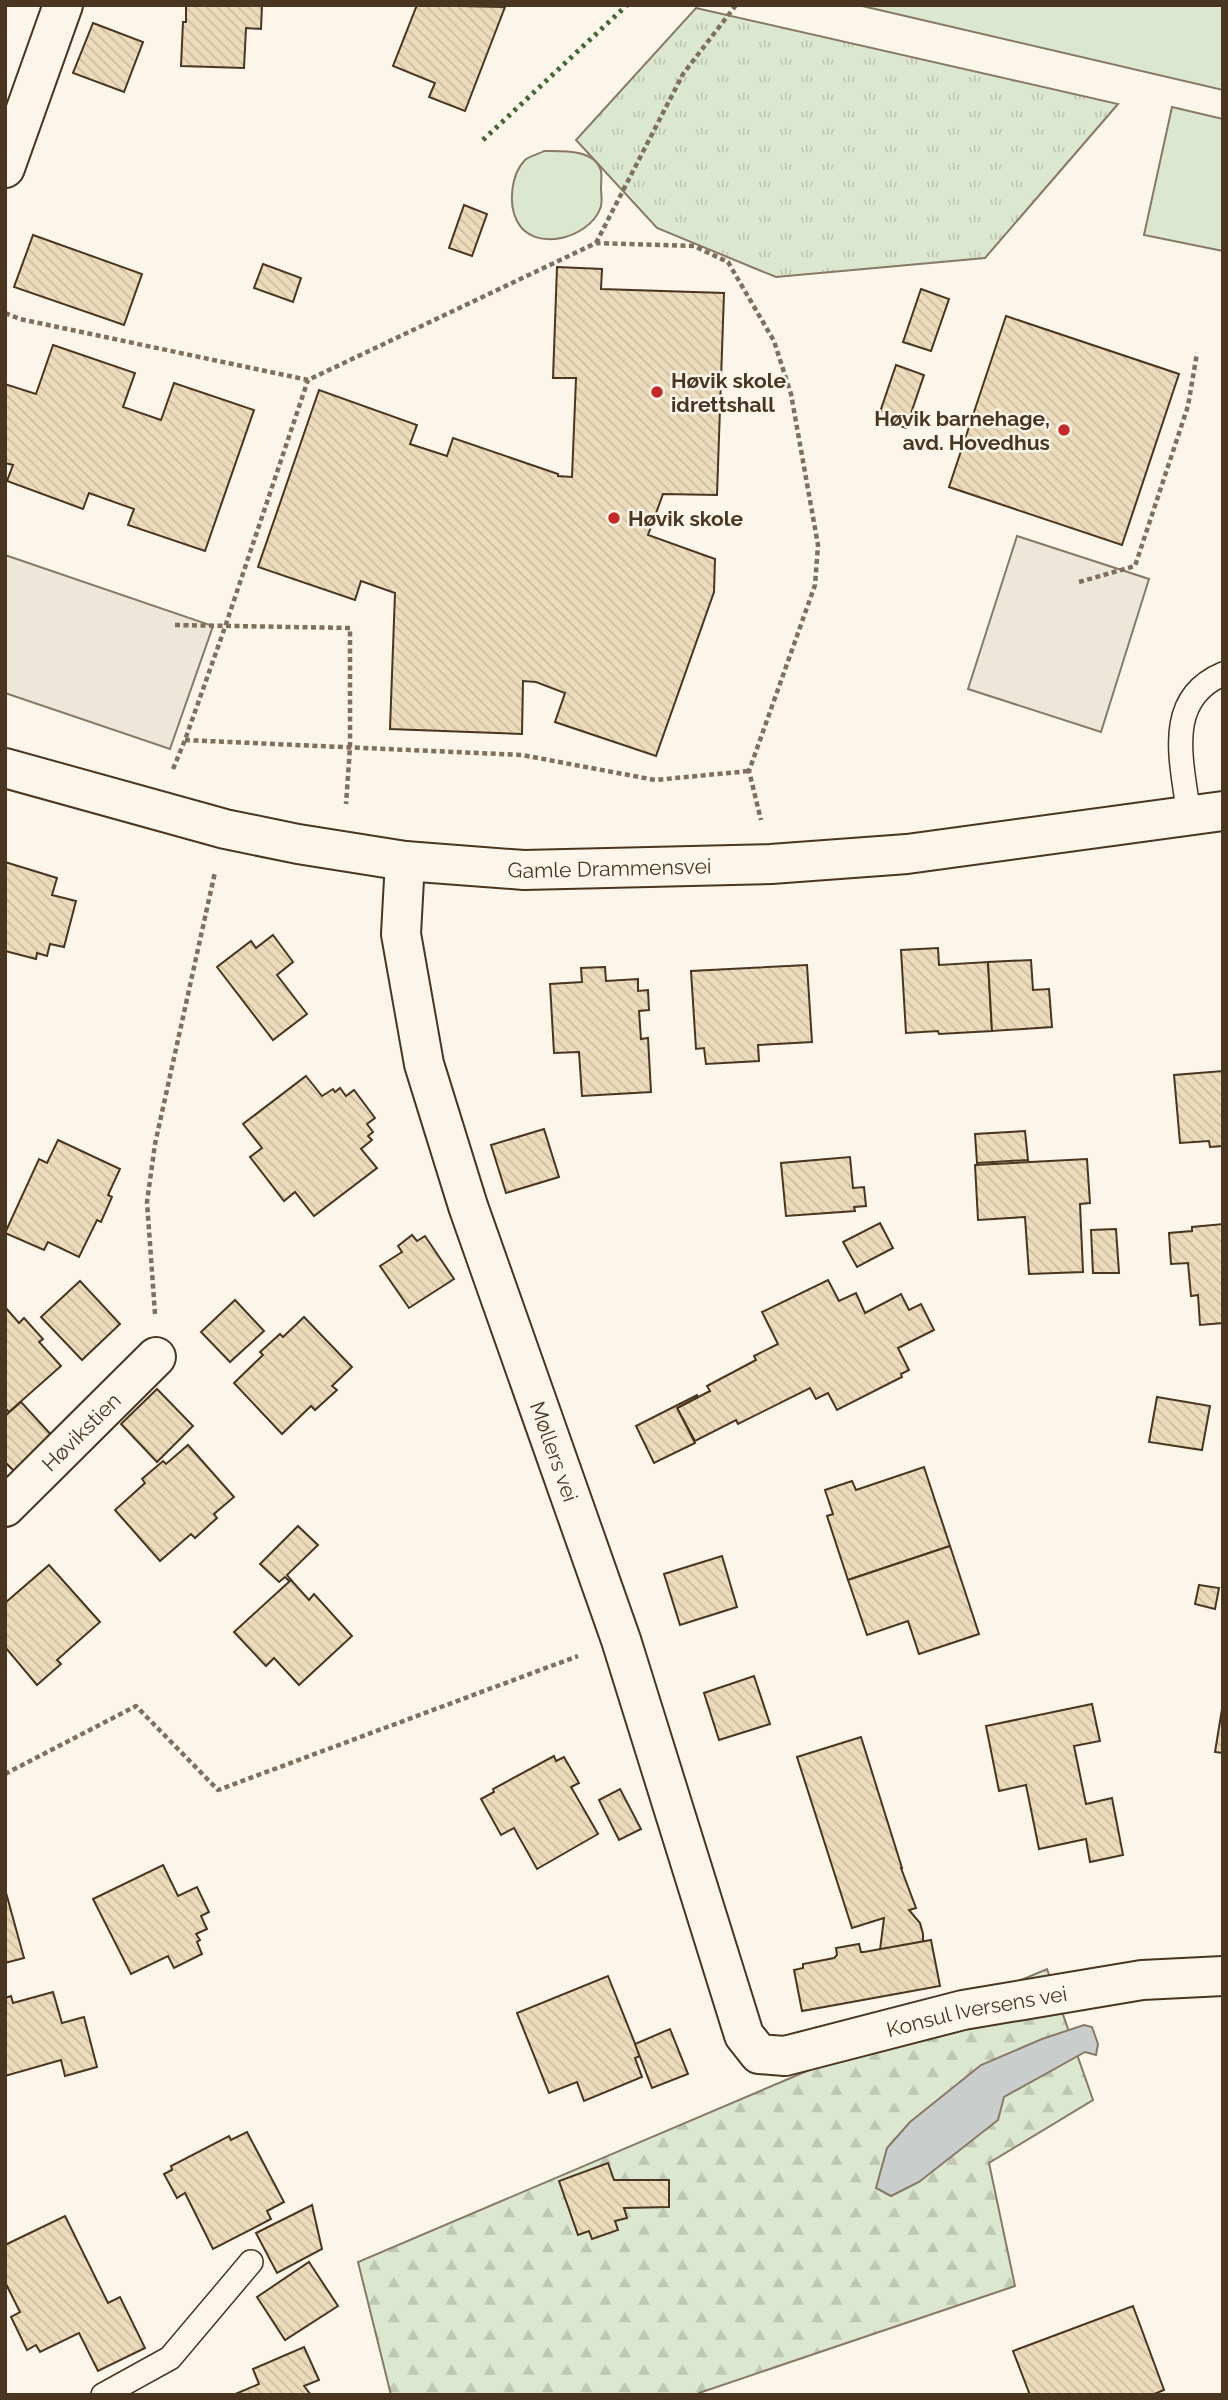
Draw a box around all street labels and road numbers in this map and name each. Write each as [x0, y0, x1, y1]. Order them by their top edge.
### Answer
street label: Gamle Drammensvei [507, 853, 712, 883]
street label: Høvikstien [36, 1387, 125, 1476]
street label: Møllers vei [525, 1398, 584, 1505]
street label: Konsul Iversens vei [884, 1980, 1069, 2042]

